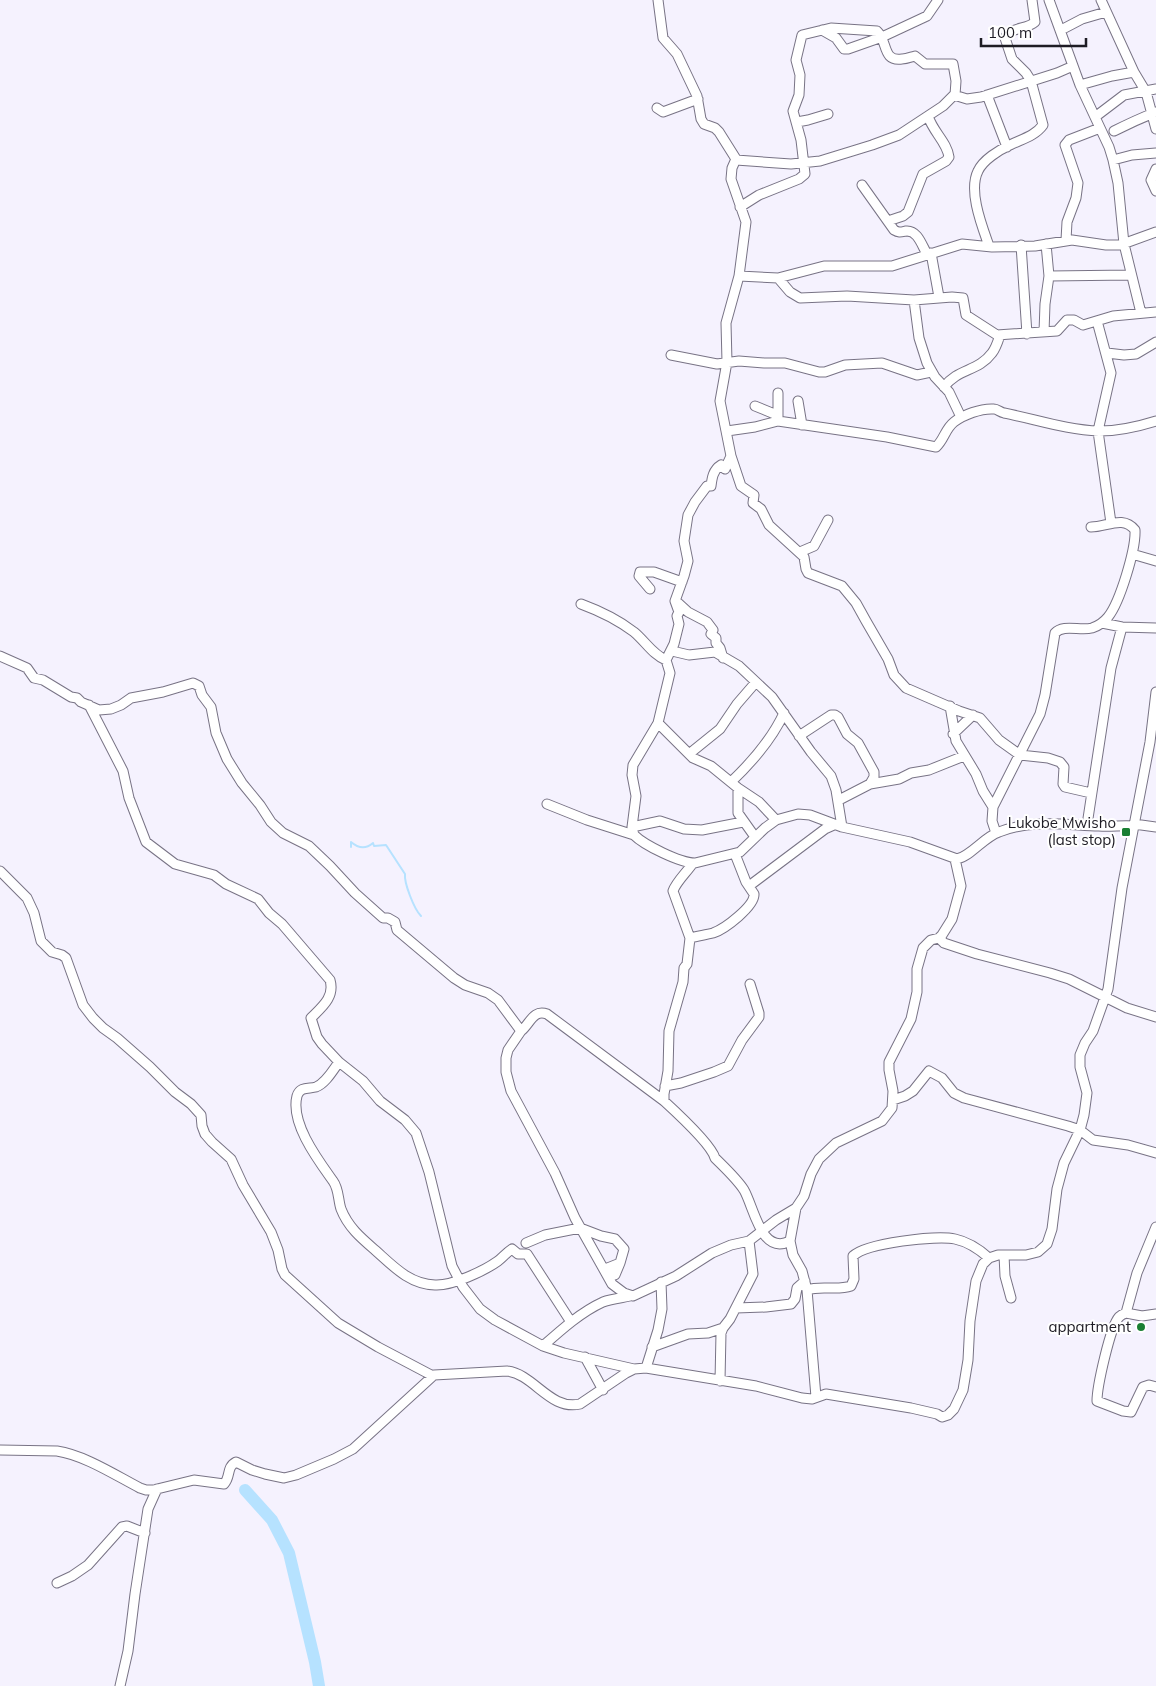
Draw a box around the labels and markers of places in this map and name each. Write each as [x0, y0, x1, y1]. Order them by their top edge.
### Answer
place label: Lukobe Mwisho (last stop) [1008, 813, 1116, 849]
marker: Lukobe Mwisho (last stop) [1120, 826, 1132, 838]
place label: appartment [1049, 1317, 1131, 1336]
marker: appartment [1135, 1321, 1147, 1333]

